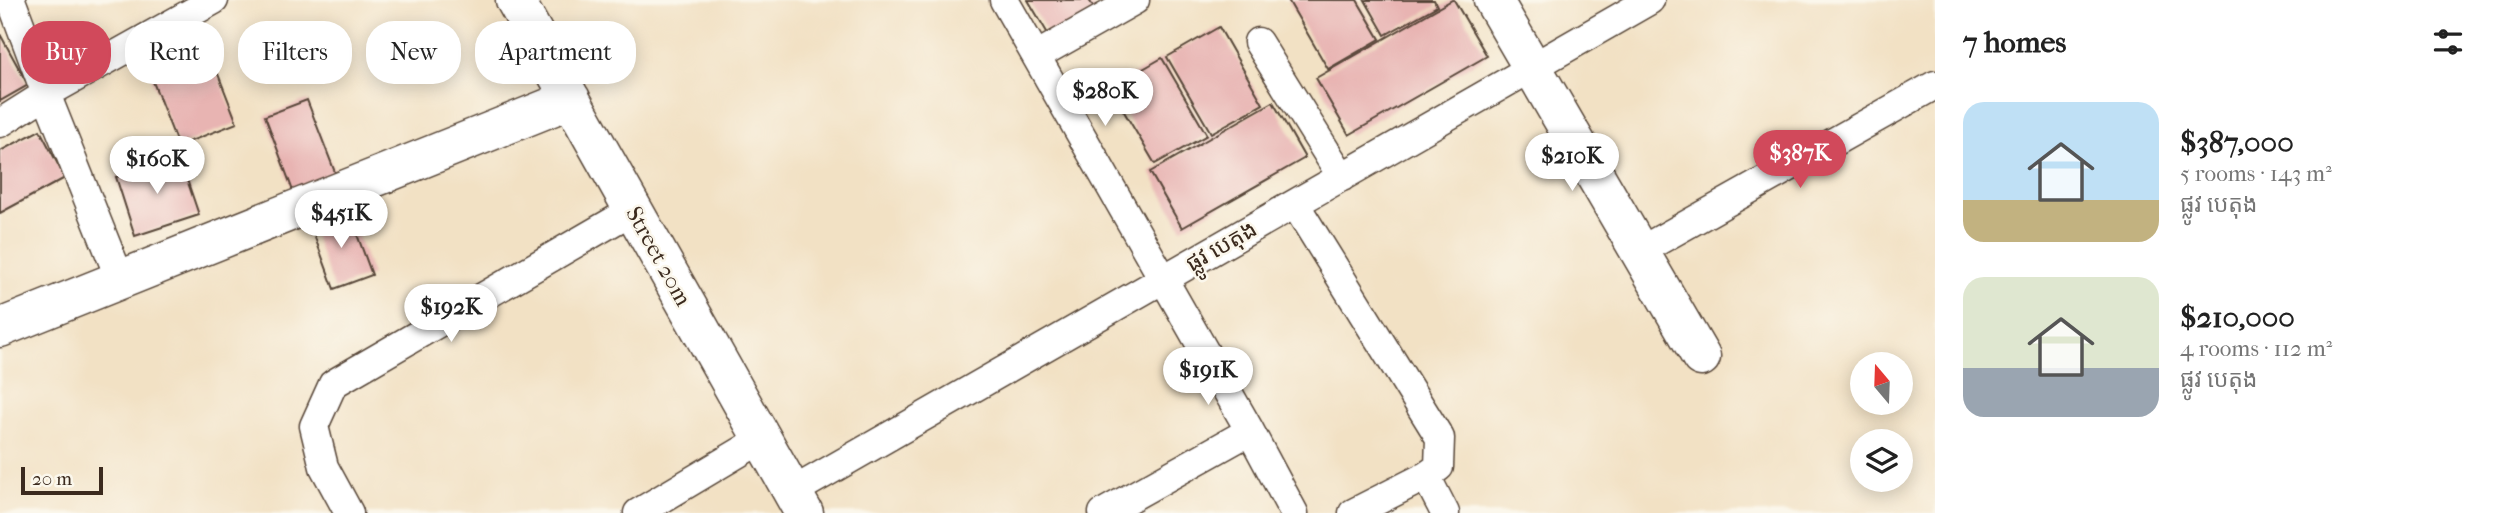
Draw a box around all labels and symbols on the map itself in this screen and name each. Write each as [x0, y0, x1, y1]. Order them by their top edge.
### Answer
pin: $280K [1056, 68, 1154, 128]
pin: $387K [1751, 130, 1849, 190]
pin: $210K [1523, 134, 1621, 193]
pin: $160K [108, 136, 206, 196]
pin: $451K [292, 190, 390, 250]
street label: Street 20m [620, 202, 697, 311]
street label: ផ្លូវ បេតុង [1181, 215, 1265, 284]
pin: $192K [402, 284, 500, 344]
pin: $191K [1159, 348, 1257, 407]
north arrow [1850, 352, 1913, 415]
scale bar [21, 464, 103, 496]

